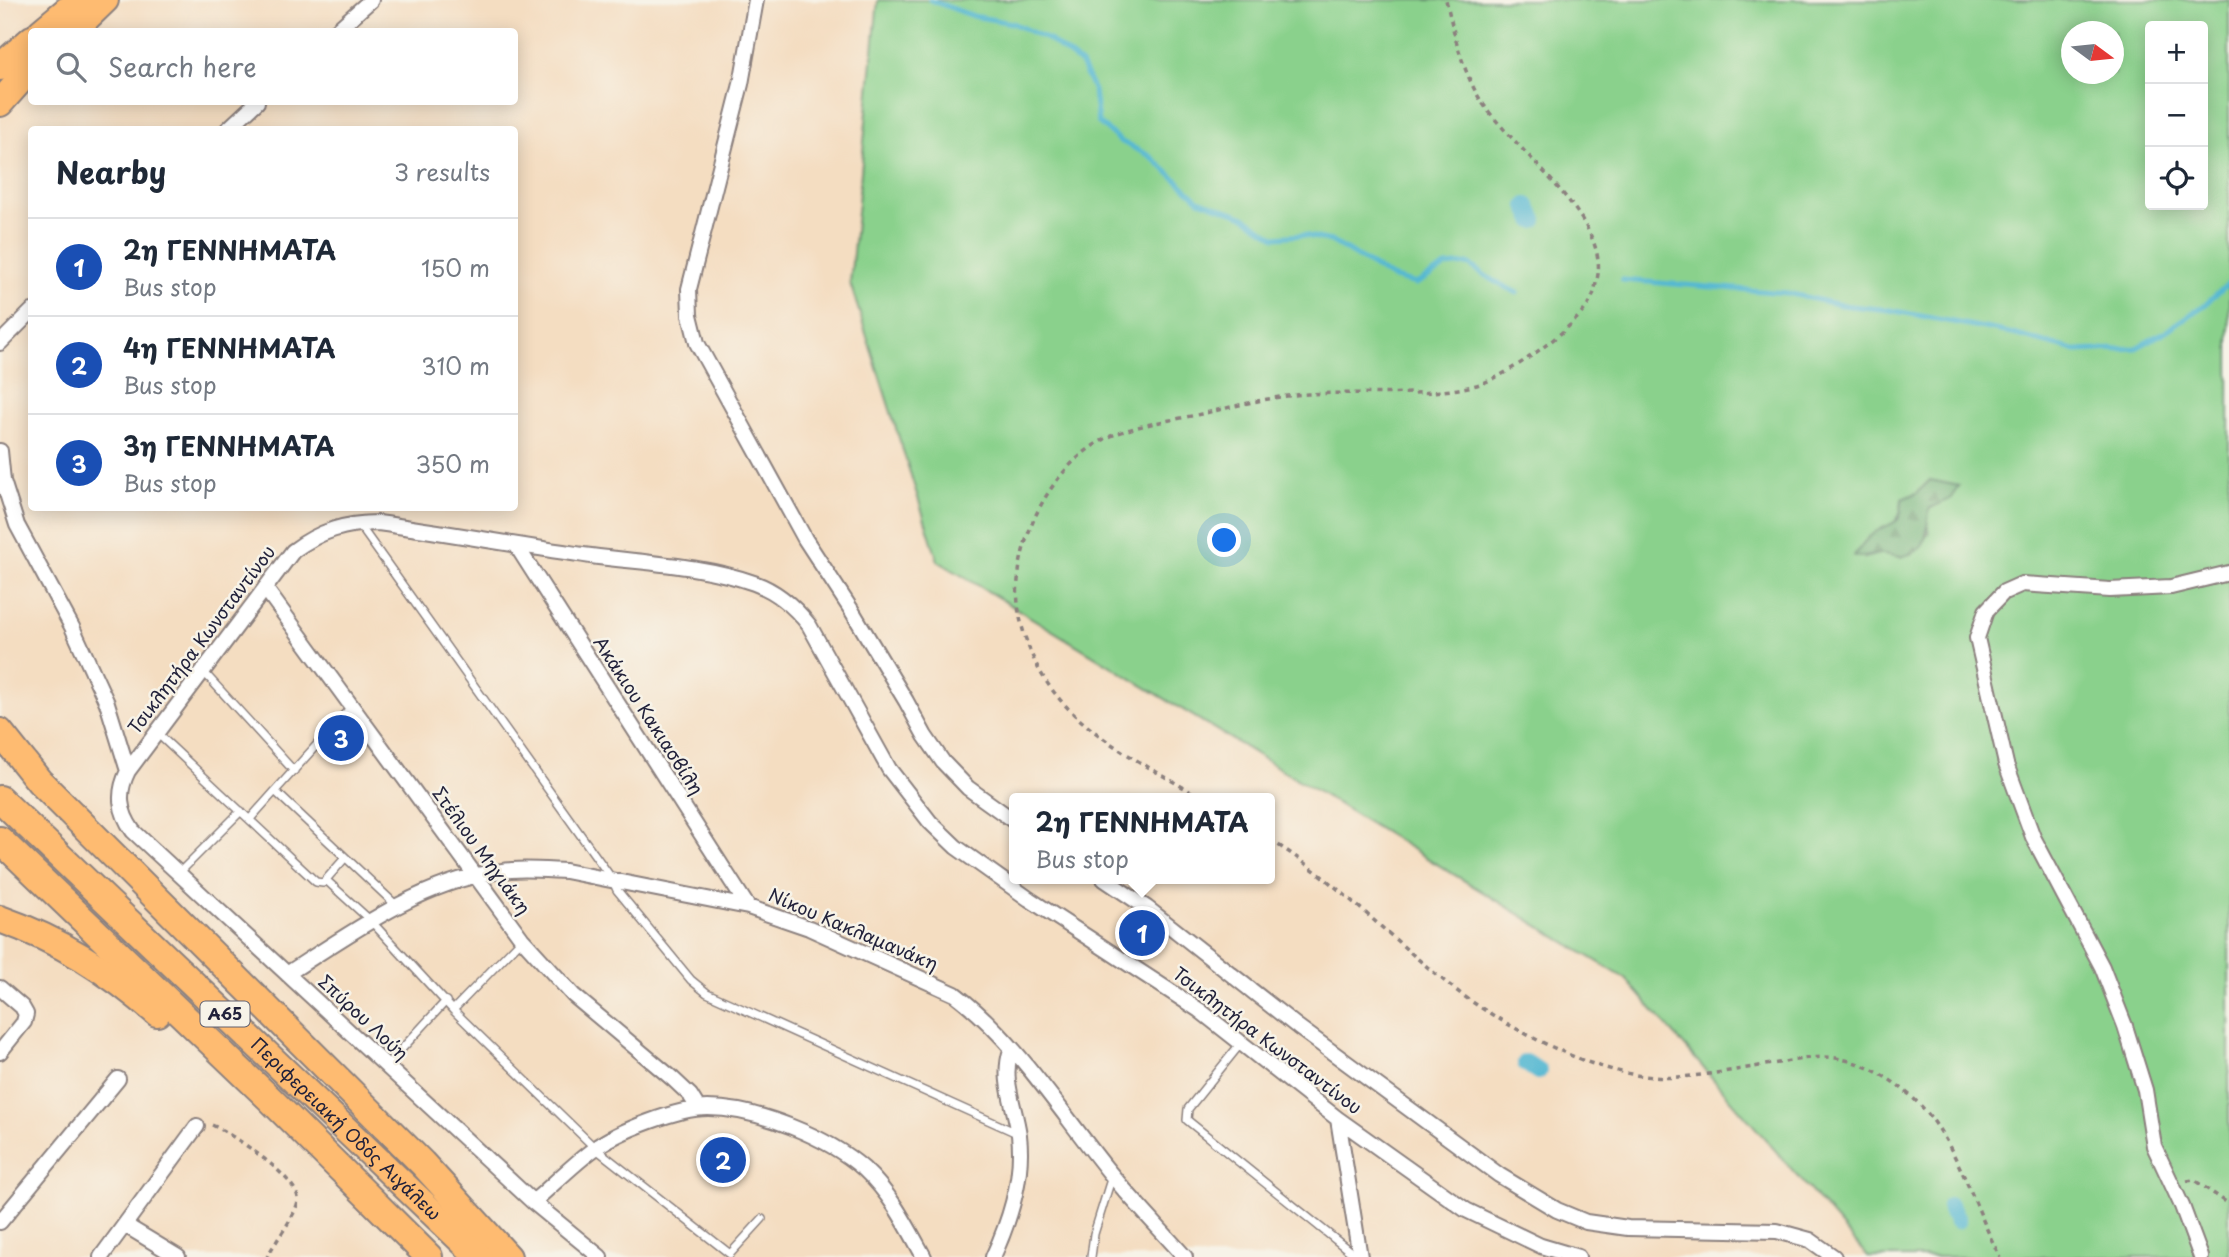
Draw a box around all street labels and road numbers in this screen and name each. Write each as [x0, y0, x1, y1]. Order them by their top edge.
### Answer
street label: Τσικλητήρα Κωνσταντίνου [121, 539, 281, 739]
street label: Ακάκιου Κακιασβίλη [588, 631, 711, 800]
street label: Στέλιου Μηγιάκη [427, 781, 538, 920]
street label: Νίκου Κακλαμανάκη [765, 881, 943, 977]
street label: Τσικλητήρα Κωνσταντίνου [1168, 960, 1368, 1120]
street label: Σπύρου Λούη [313, 968, 415, 1066]
road number: Α65 [201, 1002, 250, 1026]
street label: Περιφερειακή Οδός Αιγάλεω [245, 1030, 448, 1226]

